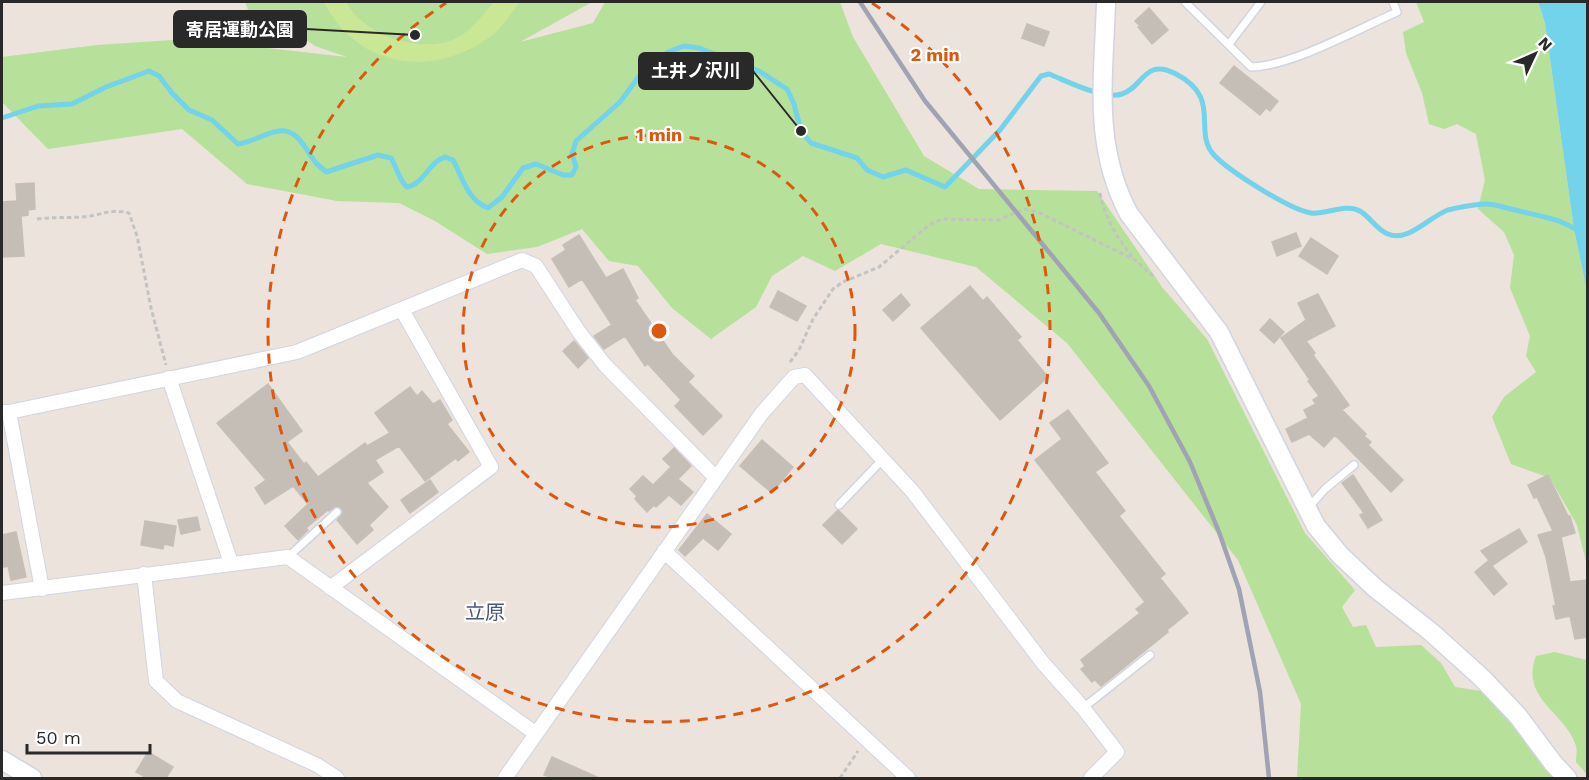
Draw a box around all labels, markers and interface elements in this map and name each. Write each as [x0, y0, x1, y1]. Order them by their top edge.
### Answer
callout: 寄居運動公園 [174, 11, 306, 47]
text: 寄居運動公園 [186, 19, 294, 40]
north arrow [1505, 24, 1565, 84]
text: N [1534, 33, 1556, 55]
text: 2 min [910, 44, 960, 65]
callout: 土井ノ沢川 [639, 53, 753, 89]
text: 土井ノ沢川 [651, 60, 741, 81]
text: 1 min [636, 124, 682, 145]
centre of rings [649, 321, 669, 341]
district label: 立原 [465, 600, 505, 624]
scale bar [27, 717, 150, 755]
text: 50 m [36, 727, 81, 748]

